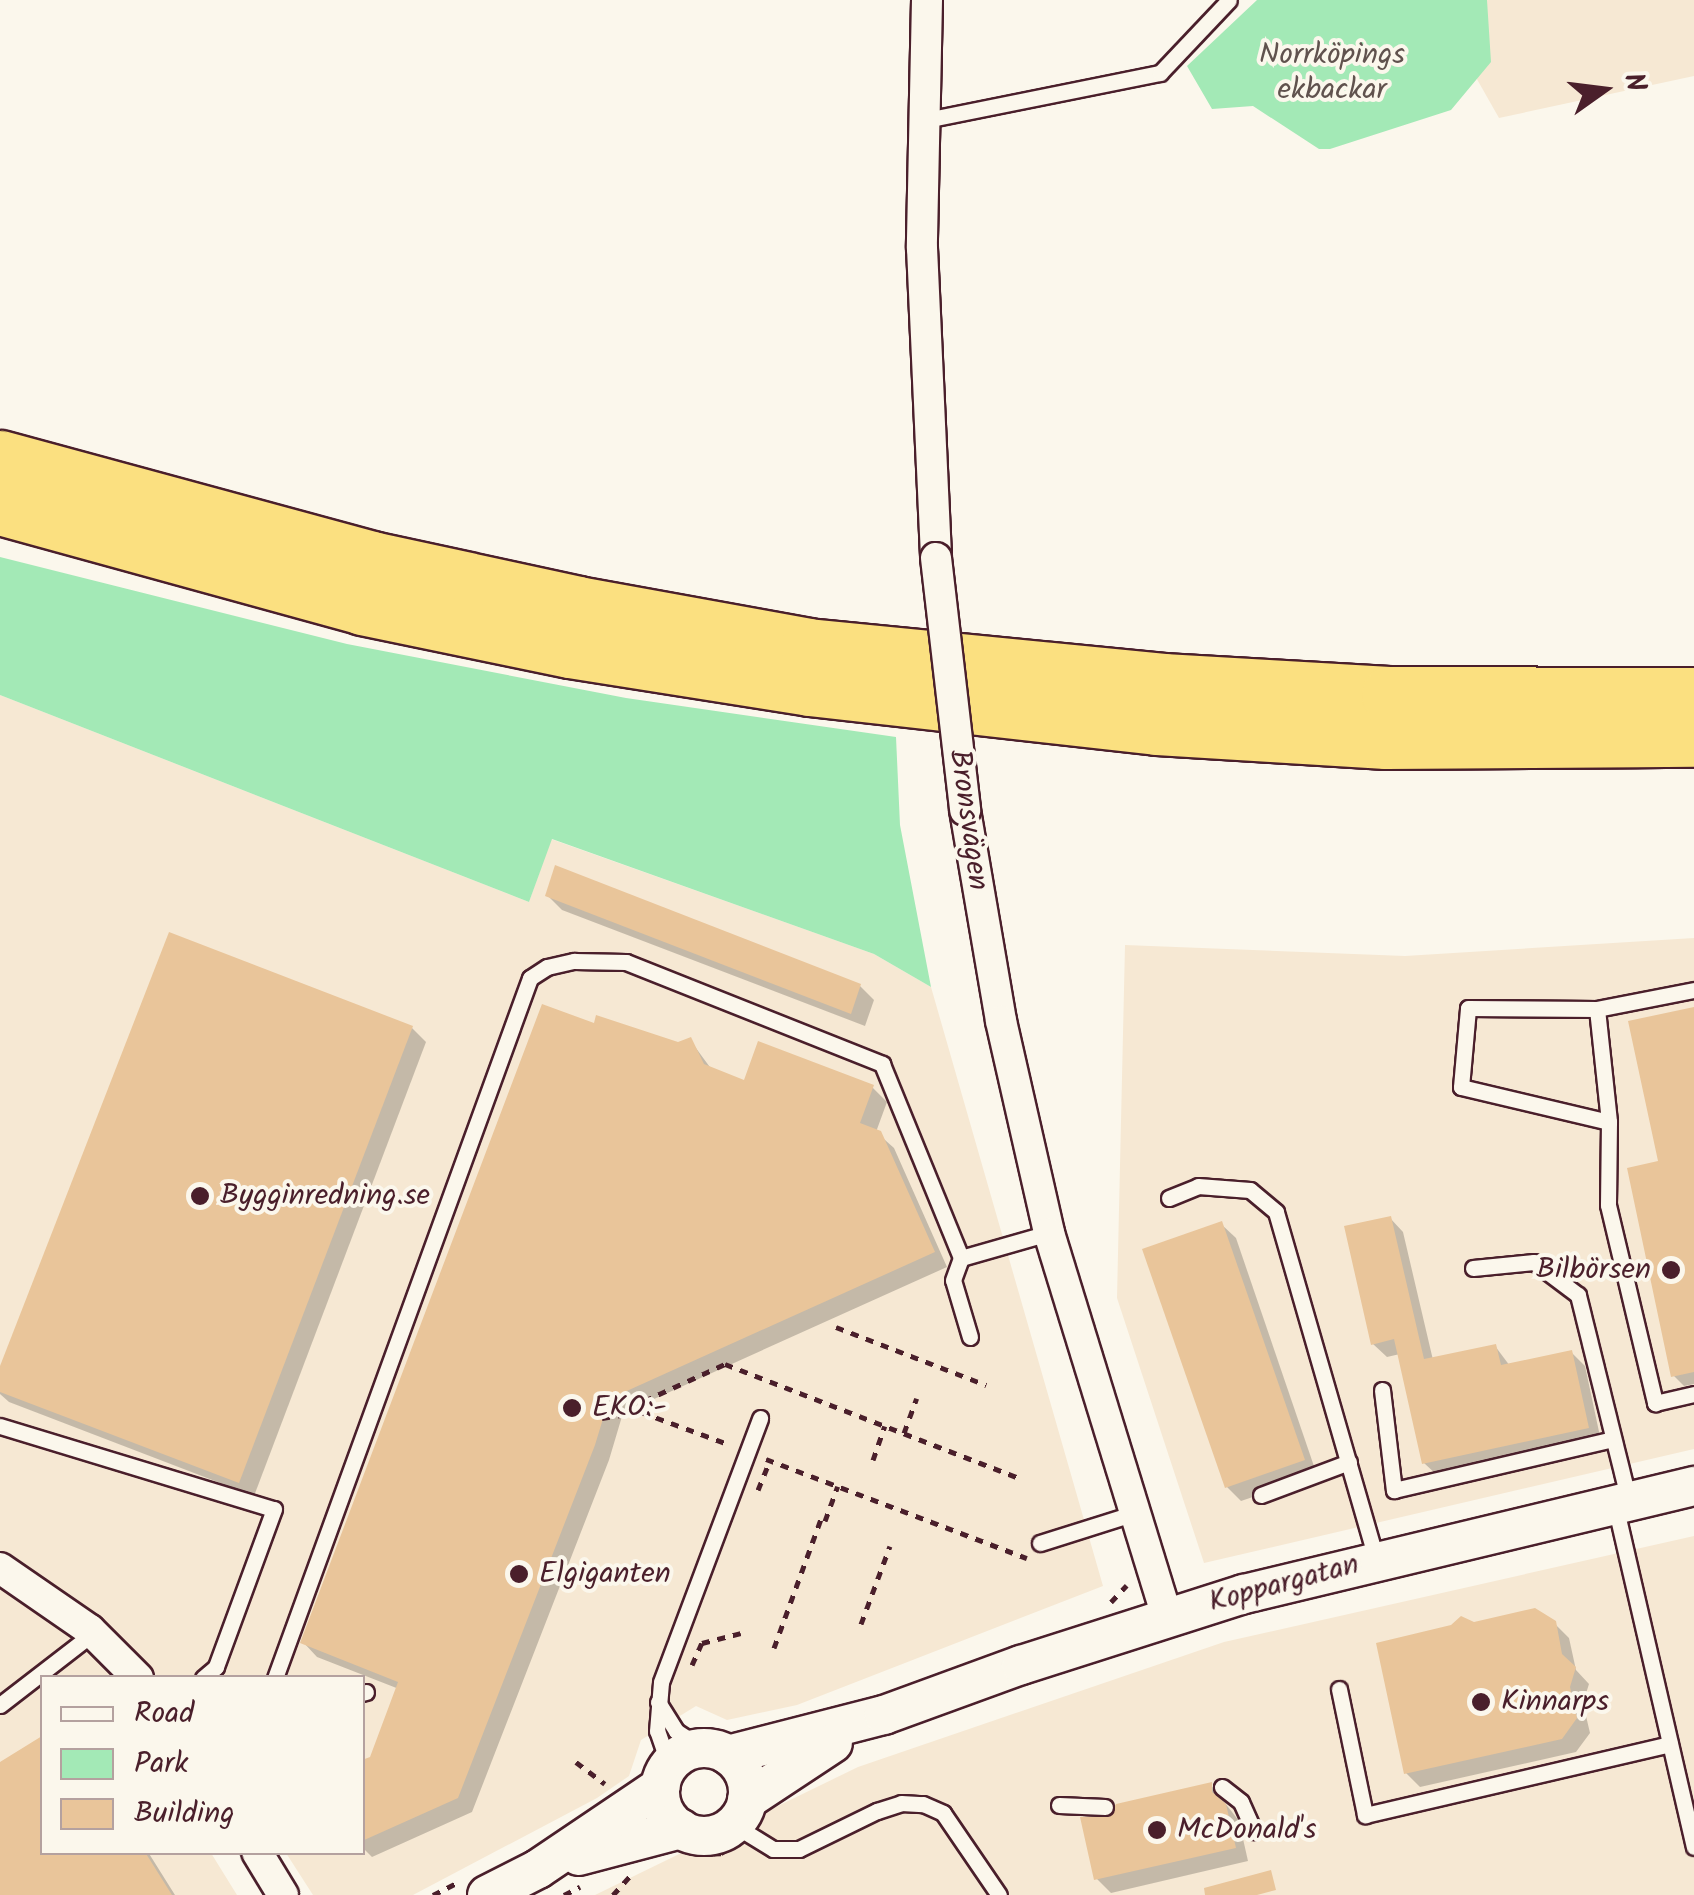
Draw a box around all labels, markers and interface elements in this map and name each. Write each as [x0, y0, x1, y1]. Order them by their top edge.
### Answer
park label: Norrköpings ekbackar [1259, 37, 1405, 108]
north arrow [1554, 40, 1654, 140]
text: N [1610, 69, 1658, 97]
street label: Bronsvägen [940, 747, 996, 893]
place label: Bygginredning.se [220, 1178, 430, 1214]
marker: Bygginredning.se [189, 1185, 211, 1207]
place label: Bilbörsen [1536, 1252, 1651, 1288]
marker: Bilbörsen [1660, 1259, 1682, 1281]
place label: EKO:- [592, 1390, 667, 1426]
marker: EKO:- [561, 1397, 583, 1419]
street label: Koppargatan [1205, 1547, 1363, 1621]
place label: Elgiganten [539, 1556, 671, 1592]
marker: Elgiganten [508, 1563, 530, 1585]
legend [40, 1675, 365, 1855]
place label: Kinnarps [1501, 1684, 1609, 1720]
text: Road [134, 1690, 194, 1738]
marker: Kinnarps [1470, 1691, 1492, 1713]
text: Park [134, 1740, 188, 1788]
text: Building [134, 1790, 234, 1838]
place label: McDonald's [1177, 1812, 1316, 1848]
marker: McDonald's [1146, 1819, 1168, 1841]

